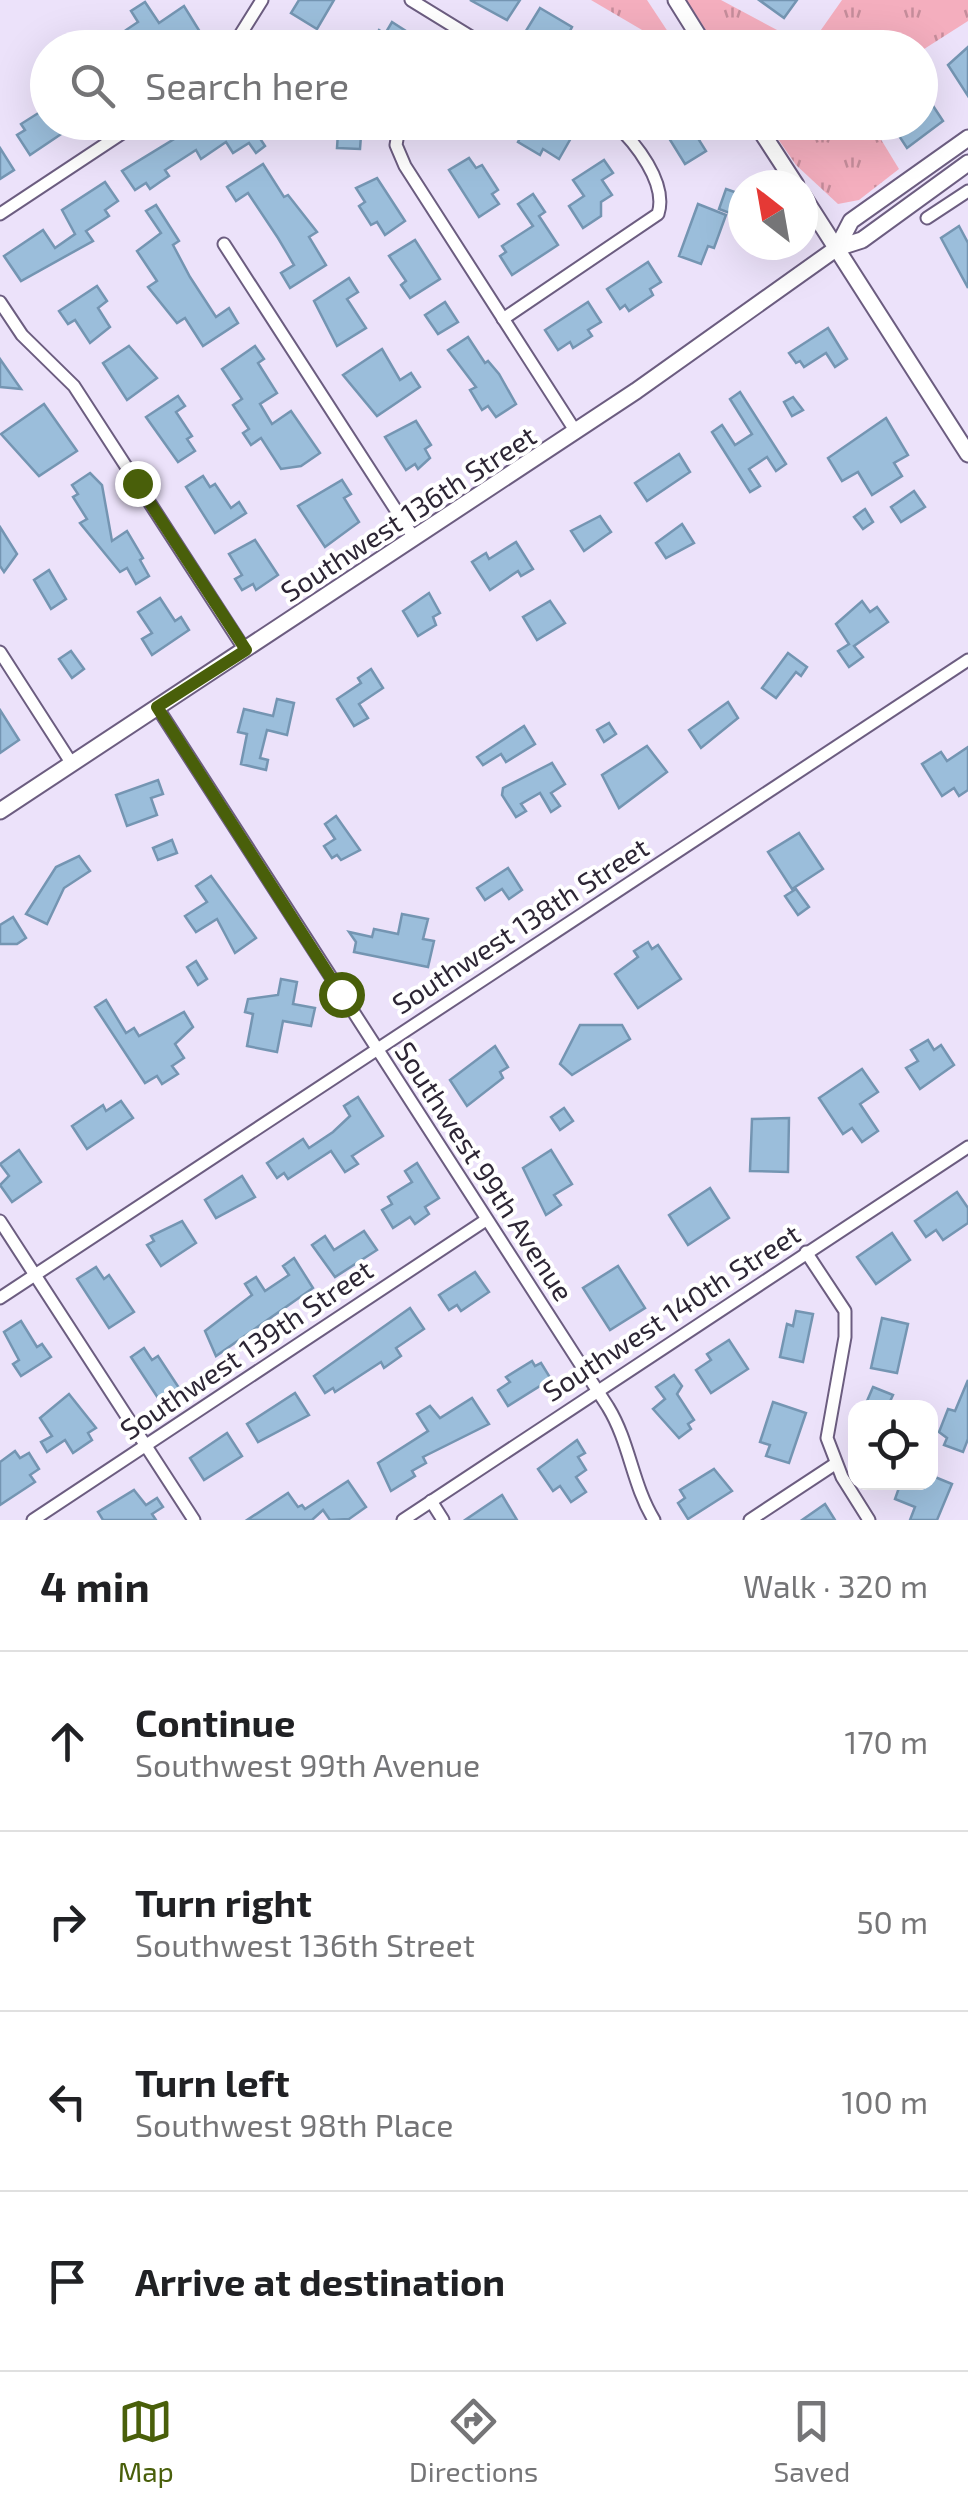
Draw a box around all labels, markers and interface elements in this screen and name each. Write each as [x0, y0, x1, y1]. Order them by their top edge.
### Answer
search box [30, 30, 938, 140]
icon: search [65, 58, 120, 113]
text: Search here [145, 62, 349, 108]
north arrow [728, 170, 818, 260]
street label: Southwest 136th Street [274, 418, 542, 608]
route end [115, 461, 161, 507]
street label: Southwest 138th Street [386, 829, 654, 1021]
route start [319, 972, 365, 1018]
street label: Southwest 99th Avenue [388, 1035, 582, 1307]
street label: Southwest 140th Street [536, 1216, 806, 1408]
street label: Southwest 139th Street [113, 1252, 379, 1446]
map controls [848, 1400, 938, 1490]
button: locate [848, 1400, 938, 1490]
text: 4 min [40, 1560, 150, 1610]
text: Walk · 320 m [743, 1566, 928, 1604]
text: Continue [135, 1699, 295, 1745]
icon: ahead [40, 1714, 95, 1769]
text: 170 m [844, 1722, 928, 1760]
text: Southwest 99th Avenue [135, 1745, 480, 1783]
text: Turn right [135, 1879, 312, 1925]
icon: right [40, 1894, 95, 1949]
text: 50 m [856, 1902, 928, 1940]
text: Southwest 136th Street [135, 1925, 475, 1963]
text: Turn left [135, 2059, 290, 2105]
icon: left [40, 2074, 95, 2129]
text: 100 m [842, 2082, 928, 2120]
text: Southwest 98th Place [135, 2105, 453, 2143]
icon: arrive [40, 2254, 95, 2309]
text: Arrive at destination [135, 2258, 505, 2304]
tab: Map [118, 2394, 174, 2488]
tab: Directions [409, 2394, 538, 2488]
tab: Saved [774, 2394, 850, 2488]

